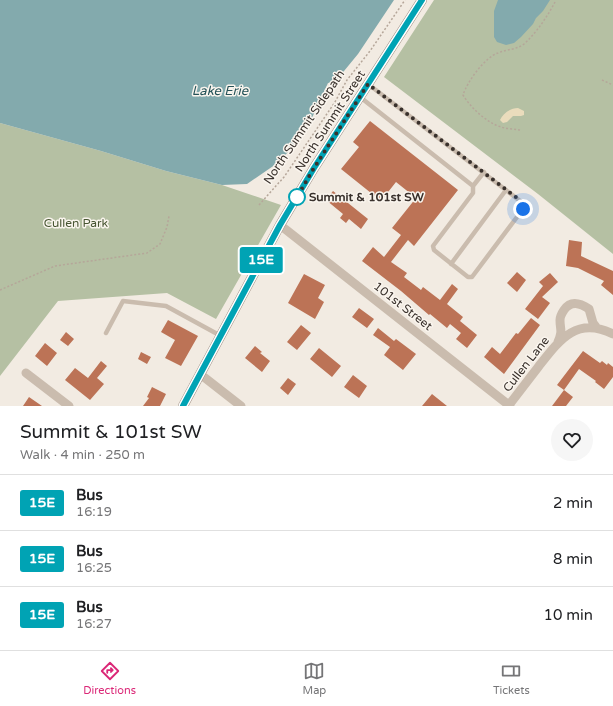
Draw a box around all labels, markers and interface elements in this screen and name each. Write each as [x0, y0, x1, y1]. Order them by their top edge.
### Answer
street label: North Summit Sidepath [261, 67, 347, 187]
street label: North Summit Street [292, 67, 368, 174]
water label: Lake Erie [192, 83, 249, 99]
marker: Summit & 101st SW [288, 188, 306, 206]
place label: Summit & 101st SW [309, 190, 425, 204]
your location [513, 199, 533, 219]
park label: Cullen Park [44, 216, 109, 230]
line badge: 15E [238, 247, 284, 273]
text: 15E [248, 251, 274, 268]
street label: 101st Street [371, 279, 435, 333]
street label: Cullen Lane [500, 333, 552, 394]
button: heart [551, 419, 593, 461]
text: Summit & 101st SW [20, 421, 202, 443]
text: Walk · 4 min · 250 m [20, 447, 145, 463]
text: Bus [76, 486, 103, 504]
text: 15E [29, 494, 55, 511]
text: 2 min [553, 494, 593, 512]
text: 16:19 [76, 504, 112, 520]
text: Bus [76, 542, 103, 560]
text: 15E [29, 550, 55, 567]
text: 8 min [553, 550, 593, 568]
text: 16:25 [76, 560, 112, 576]
text: Bus [76, 598, 103, 616]
text: 15E [29, 606, 55, 623]
text: 10 min [544, 606, 593, 624]
text: 16:27 [76, 616, 112, 632]
tab: Directions [83, 660, 136, 697]
tab: Map [303, 660, 326, 697]
tab: Tickets [493, 660, 530, 697]

